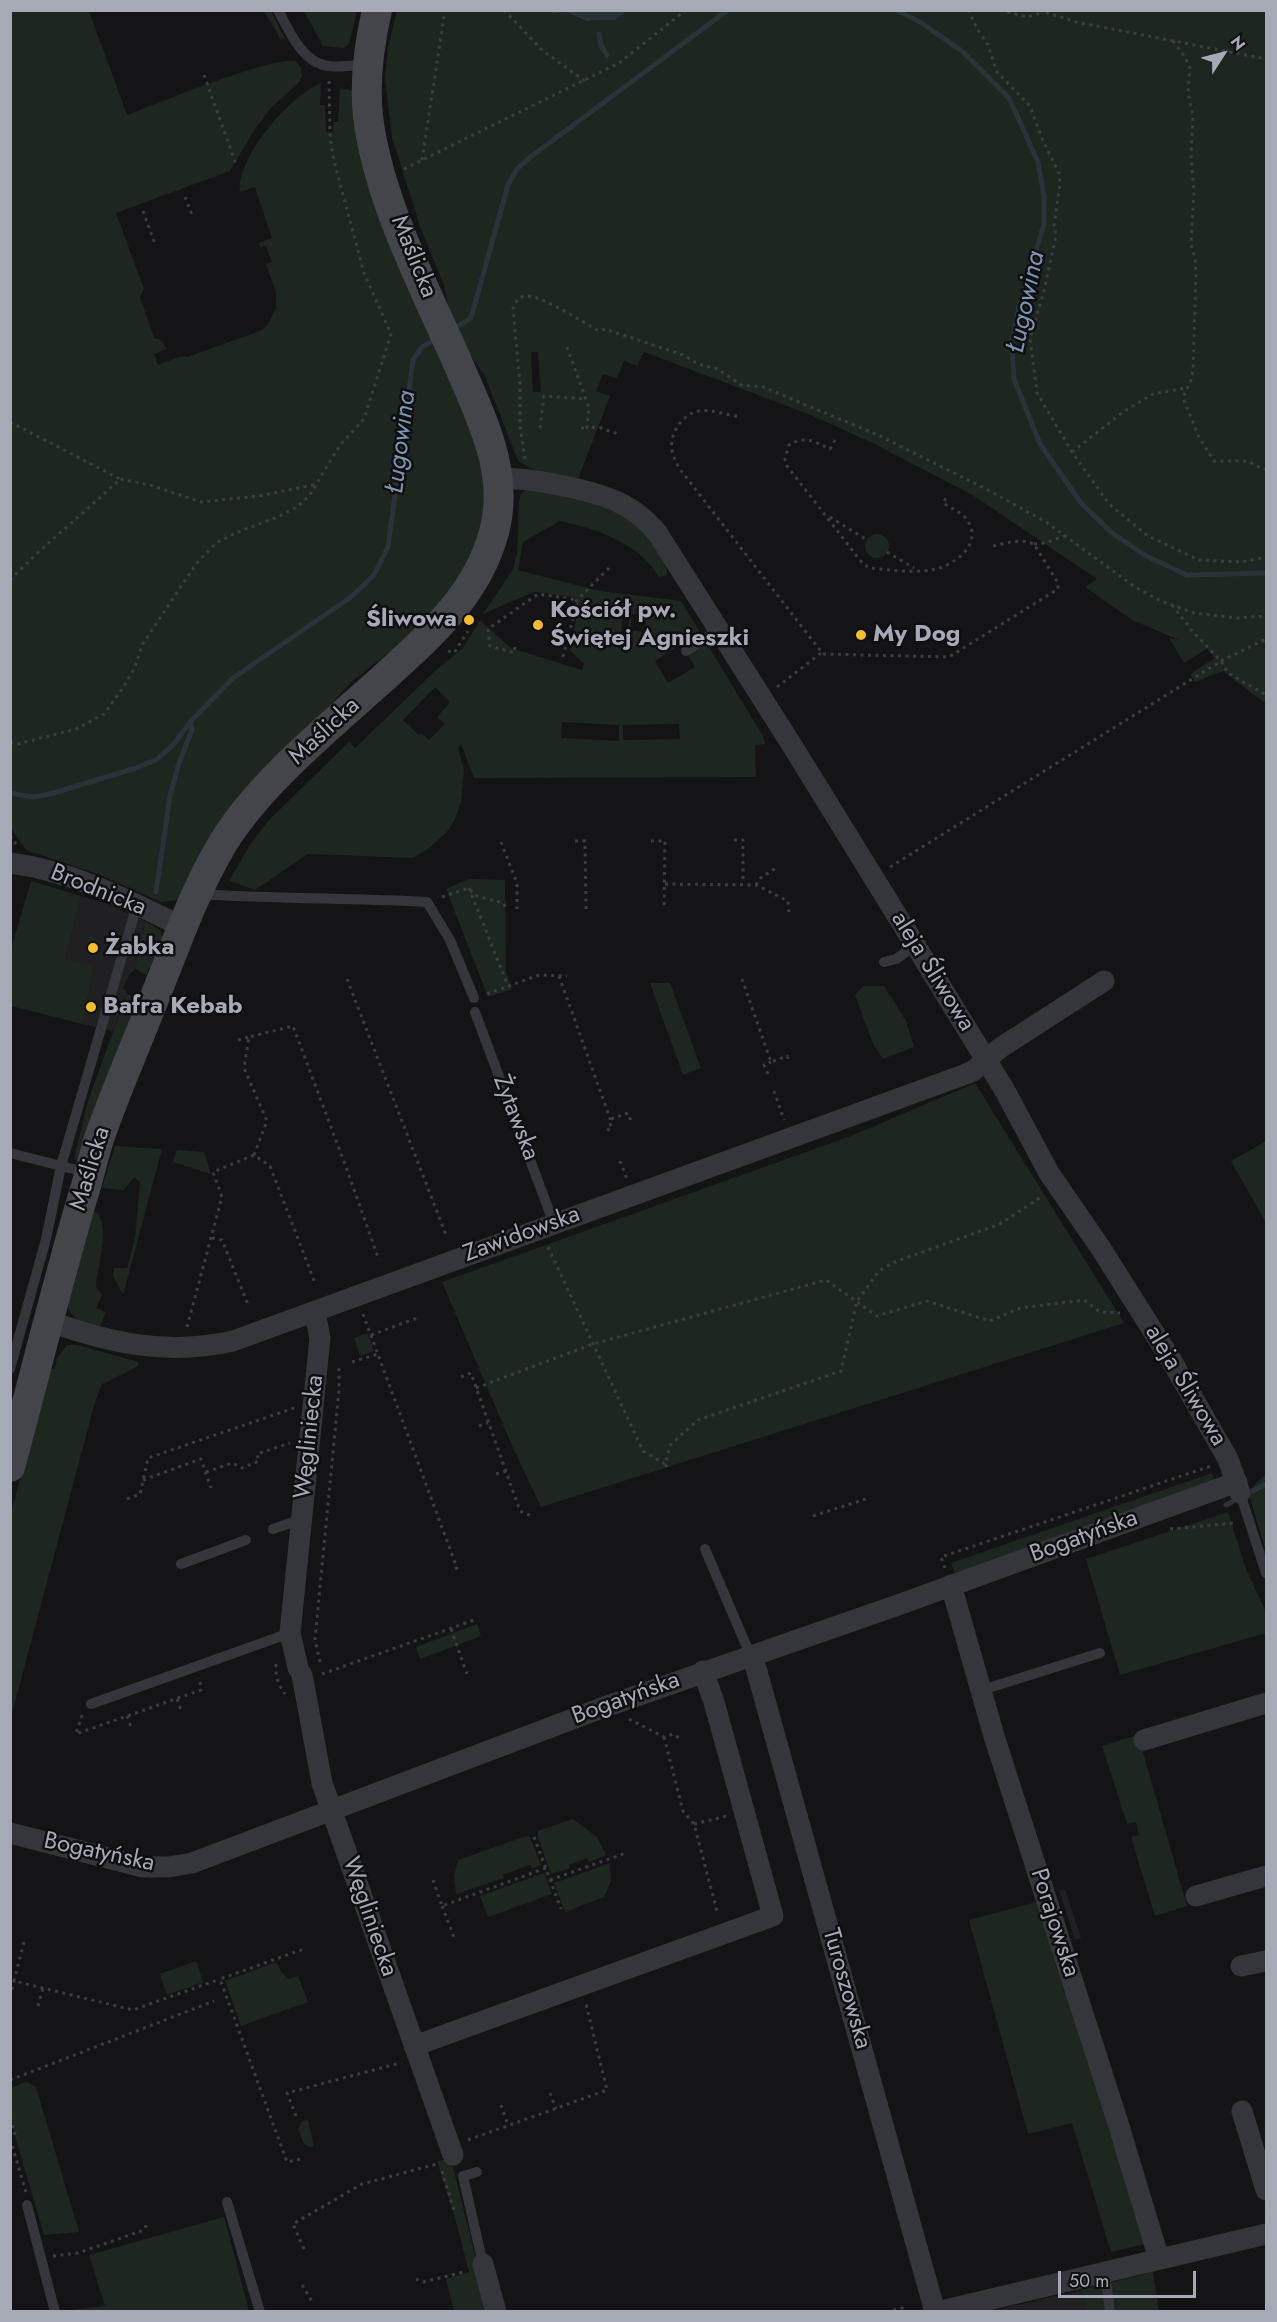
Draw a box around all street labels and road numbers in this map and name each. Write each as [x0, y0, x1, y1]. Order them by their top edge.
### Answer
street label: Maślicka [384, 212, 442, 302]
street label: Maślicka [284, 692, 366, 772]
street label: Brodnicka [46, 859, 150, 923]
street label: aleja Śliwowa [884, 907, 980, 1037]
street label: Żytawska [486, 1071, 544, 1165]
street label: Maślicka [65, 1124, 117, 1214]
street label: Zawidowska [460, 1201, 584, 1269]
street label: aleja Śliwowa [1138, 1320, 1232, 1452]
street label: Węgliniecka [289, 1374, 331, 1500]
street label: Bogatyńska [1026, 1504, 1142, 1570]
street label: Bogatyńska [568, 1666, 684, 1732]
street label: Bogatyńska [41, 1827, 157, 1879]
street label: Węgliniecka [335, 1853, 403, 1981]
street label: Porajowska [1023, 1865, 1085, 1981]
street label: Turoszowska [815, 1925, 877, 2053]

